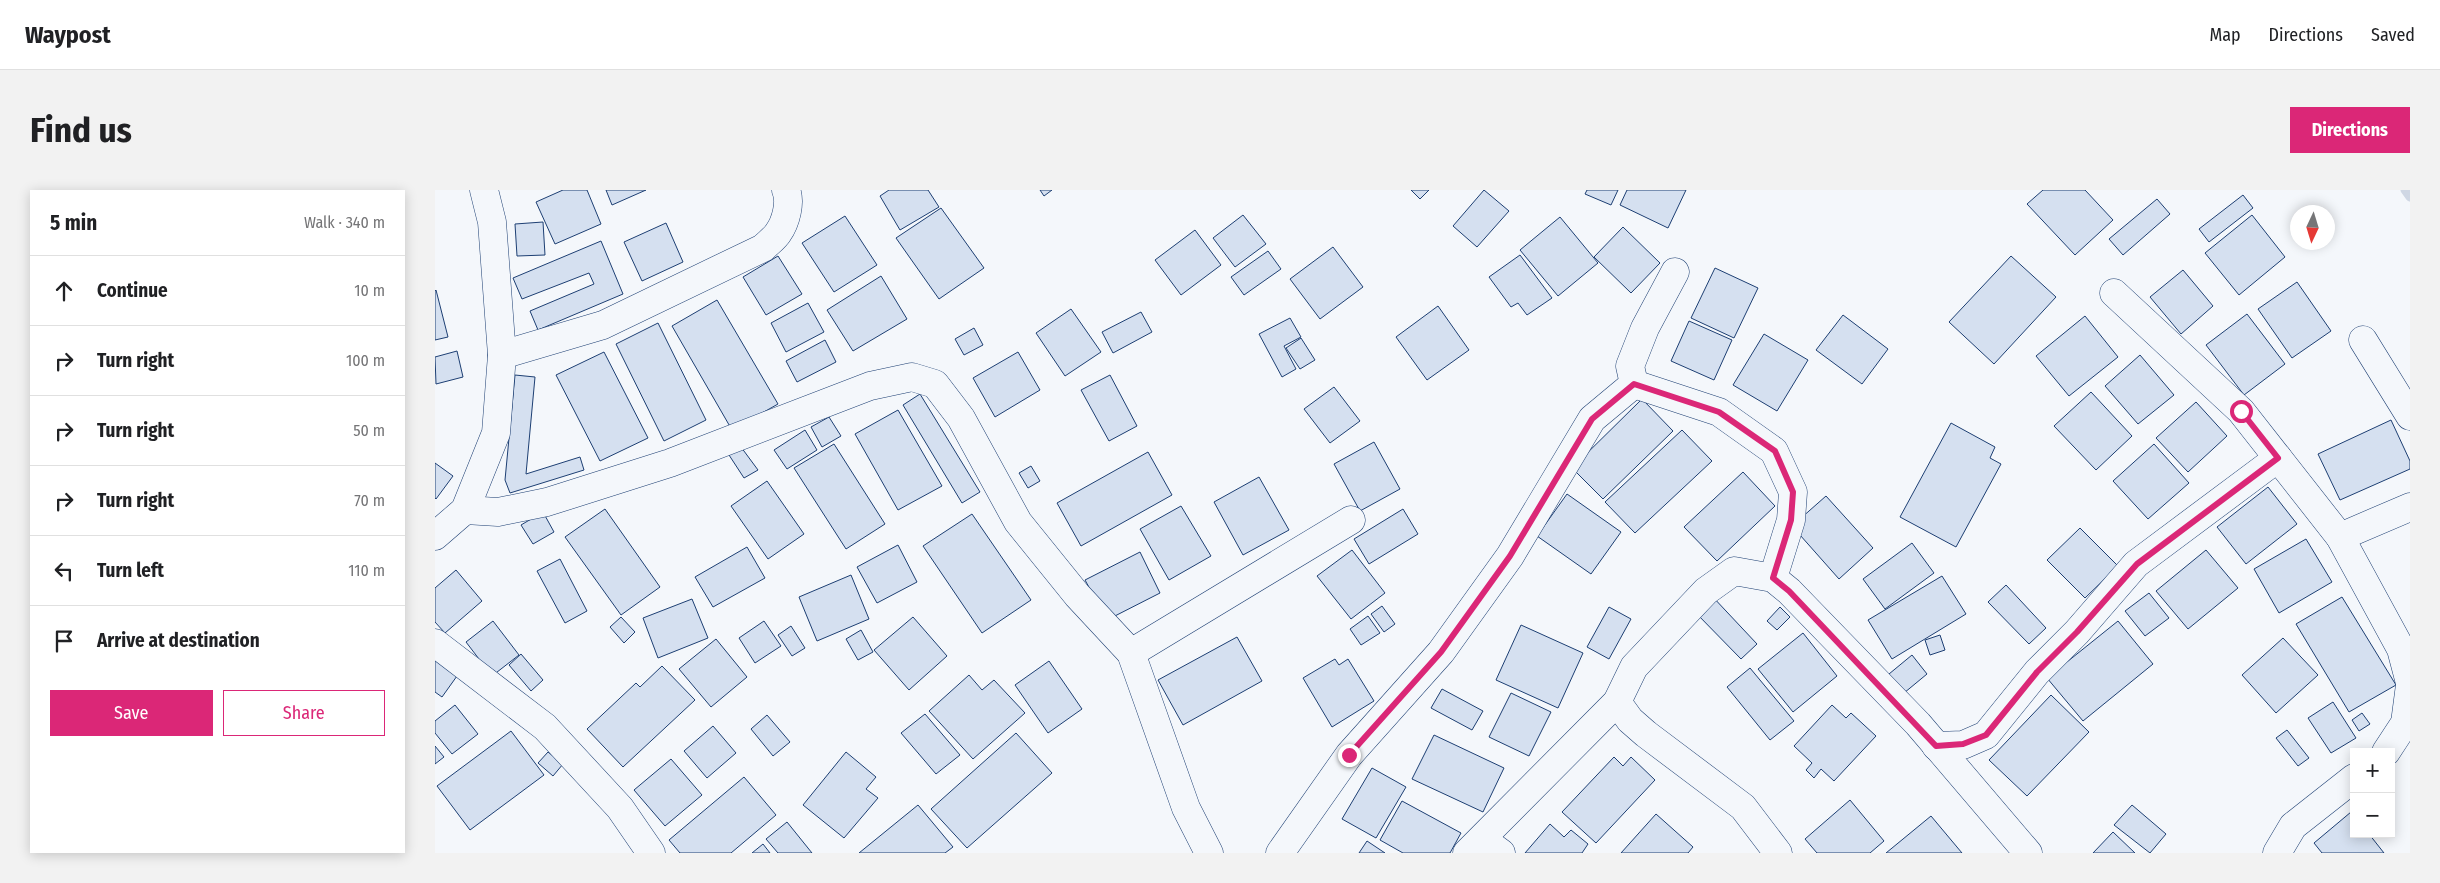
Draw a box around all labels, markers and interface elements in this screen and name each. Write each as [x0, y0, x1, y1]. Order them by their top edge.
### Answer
text: Waypost [25, 21, 111, 49]
text: Map [2209, 24, 2241, 46]
text: Directions [2269, 24, 2343, 46]
text: Saved [2371, 24, 2415, 46]
button: Directions [2290, 107, 2410, 153]
text: Find us [30, 109, 132, 151]
north arrow [2290, 205, 2335, 250]
text: 5 min [50, 210, 97, 236]
text: Walk · 340 m [304, 213, 385, 232]
icon: ahead [50, 277, 78, 305]
text: Continue [97, 279, 168, 302]
text: 10 m [354, 281, 385, 300]
icon: right [50, 347, 78, 375]
text: Turn right [97, 349, 174, 372]
text: 100 m [346, 351, 385, 370]
route start [2230, 400, 2253, 423]
icon: right [50, 417, 78, 445]
text: Turn right [97, 419, 174, 442]
text: 50 m [353, 421, 385, 440]
icon: right [50, 487, 78, 515]
text: Turn right [97, 489, 174, 512]
text: 70 m [354, 491, 385, 510]
icon: left [50, 557, 78, 585]
text: Turn left [97, 559, 164, 582]
text: 110 m [348, 561, 385, 580]
icon: arrive [50, 627, 78, 655]
text: Arrive at destination [97, 629, 260, 652]
button: Save [50, 690, 213, 736]
button: Share [223, 690, 385, 736]
route end [1338, 744, 1361, 767]
map controls [2350, 748, 2395, 838]
button: + [2350, 748, 2395, 793]
button: − [2350, 793, 2395, 838]

